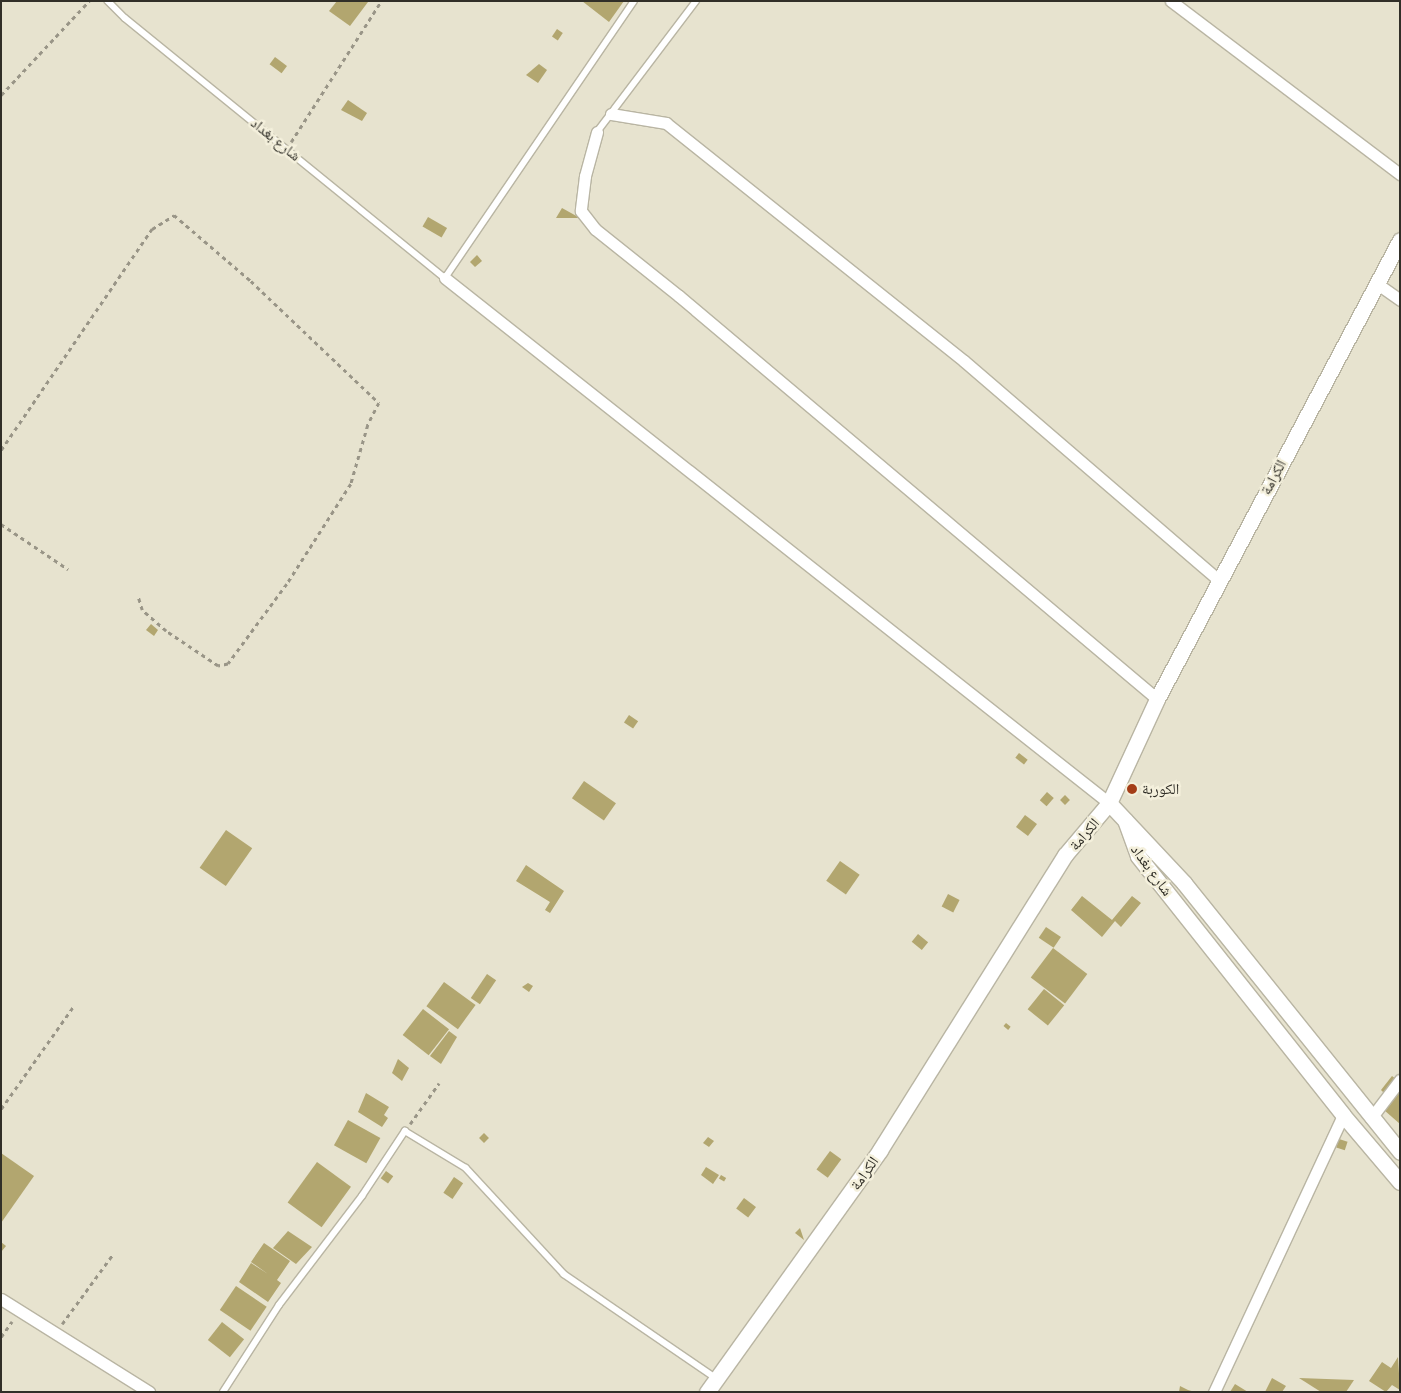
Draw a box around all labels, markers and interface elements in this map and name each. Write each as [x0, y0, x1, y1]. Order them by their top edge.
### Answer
street label: شارع بغداد [247, 113, 305, 165]
street label: الكرامة [1256, 456, 1290, 498]
place label: الكوربة [1142, 780, 1179, 798]
marker: الكوربة [1126, 783, 1138, 795]
street label: الكرامة [1065, 814, 1103, 854]
street label: شارع بغداد [1127, 841, 1177, 899]
street label: الكرامة [846, 1153, 882, 1193]

